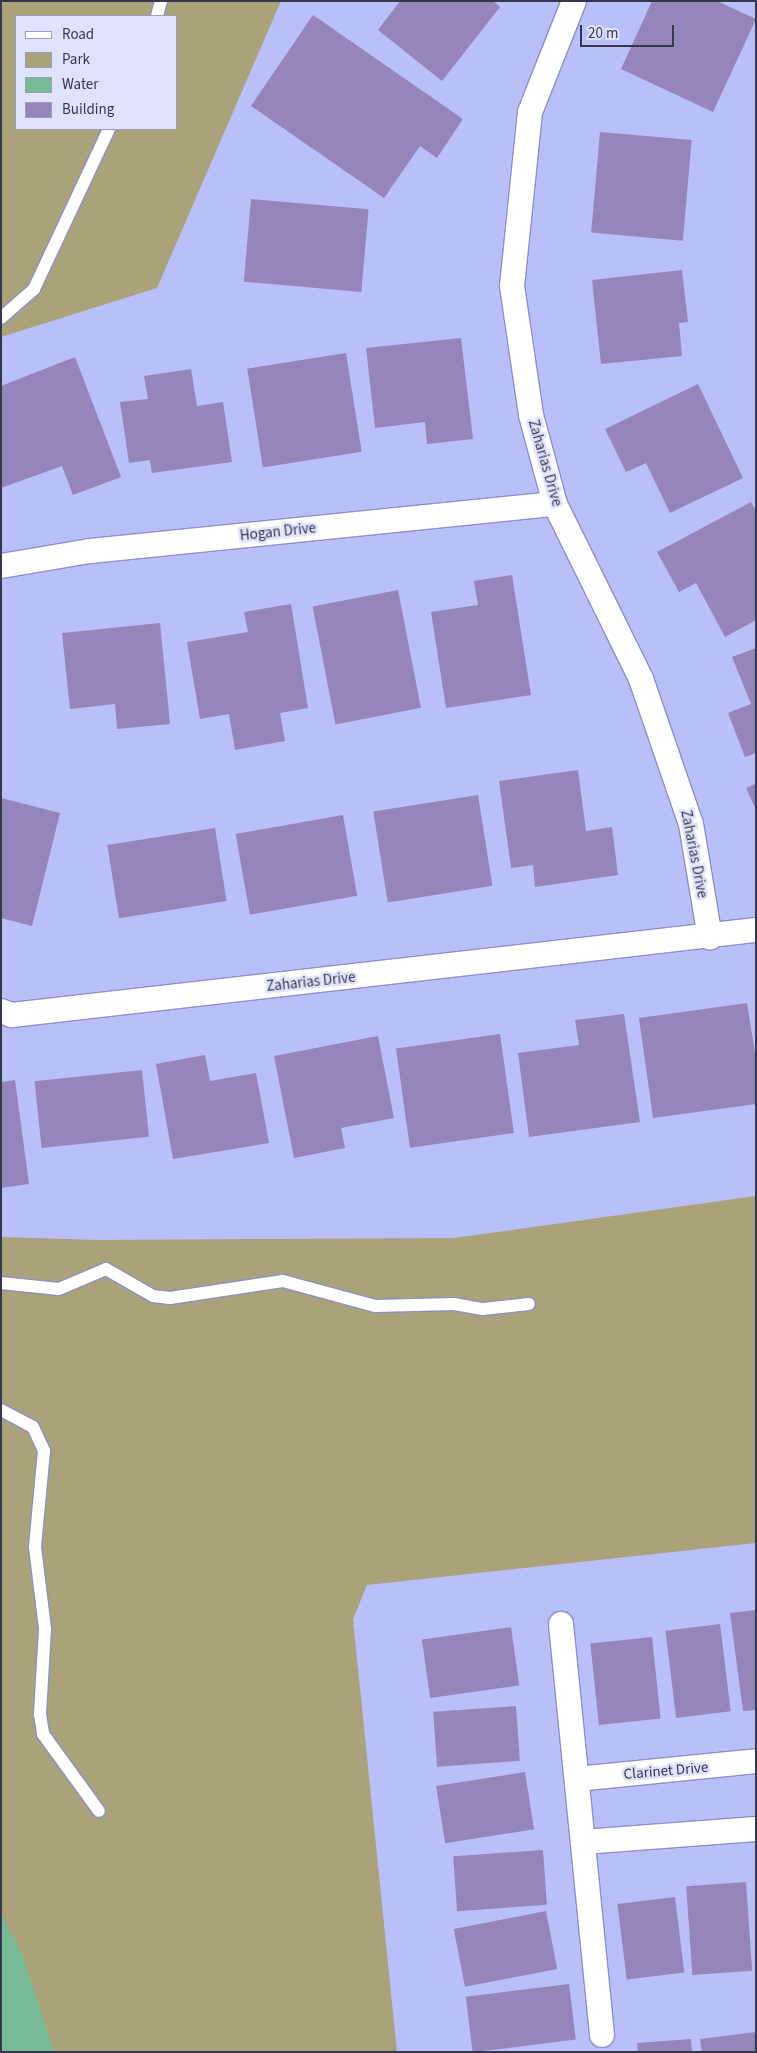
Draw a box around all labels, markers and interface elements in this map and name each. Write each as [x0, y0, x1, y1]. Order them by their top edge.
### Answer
legend [15, 15, 178, 130]
scale bar [582, 15, 676, 47]
text: 20 m [588, 23, 618, 44]
text: Road [62, 24, 94, 45]
text: Park [62, 49, 90, 70]
text: Water [62, 74, 98, 95]
text: Building [62, 99, 114, 120]
street label: Zaharias Drive [524, 418, 566, 508]
street label: Hogan Drive [239, 519, 317, 545]
street label: Zaharias Drive [677, 808, 711, 900]
street label: Zaharias Drive [266, 968, 356, 996]
street label: Clarinet Drive [623, 1758, 709, 1784]

